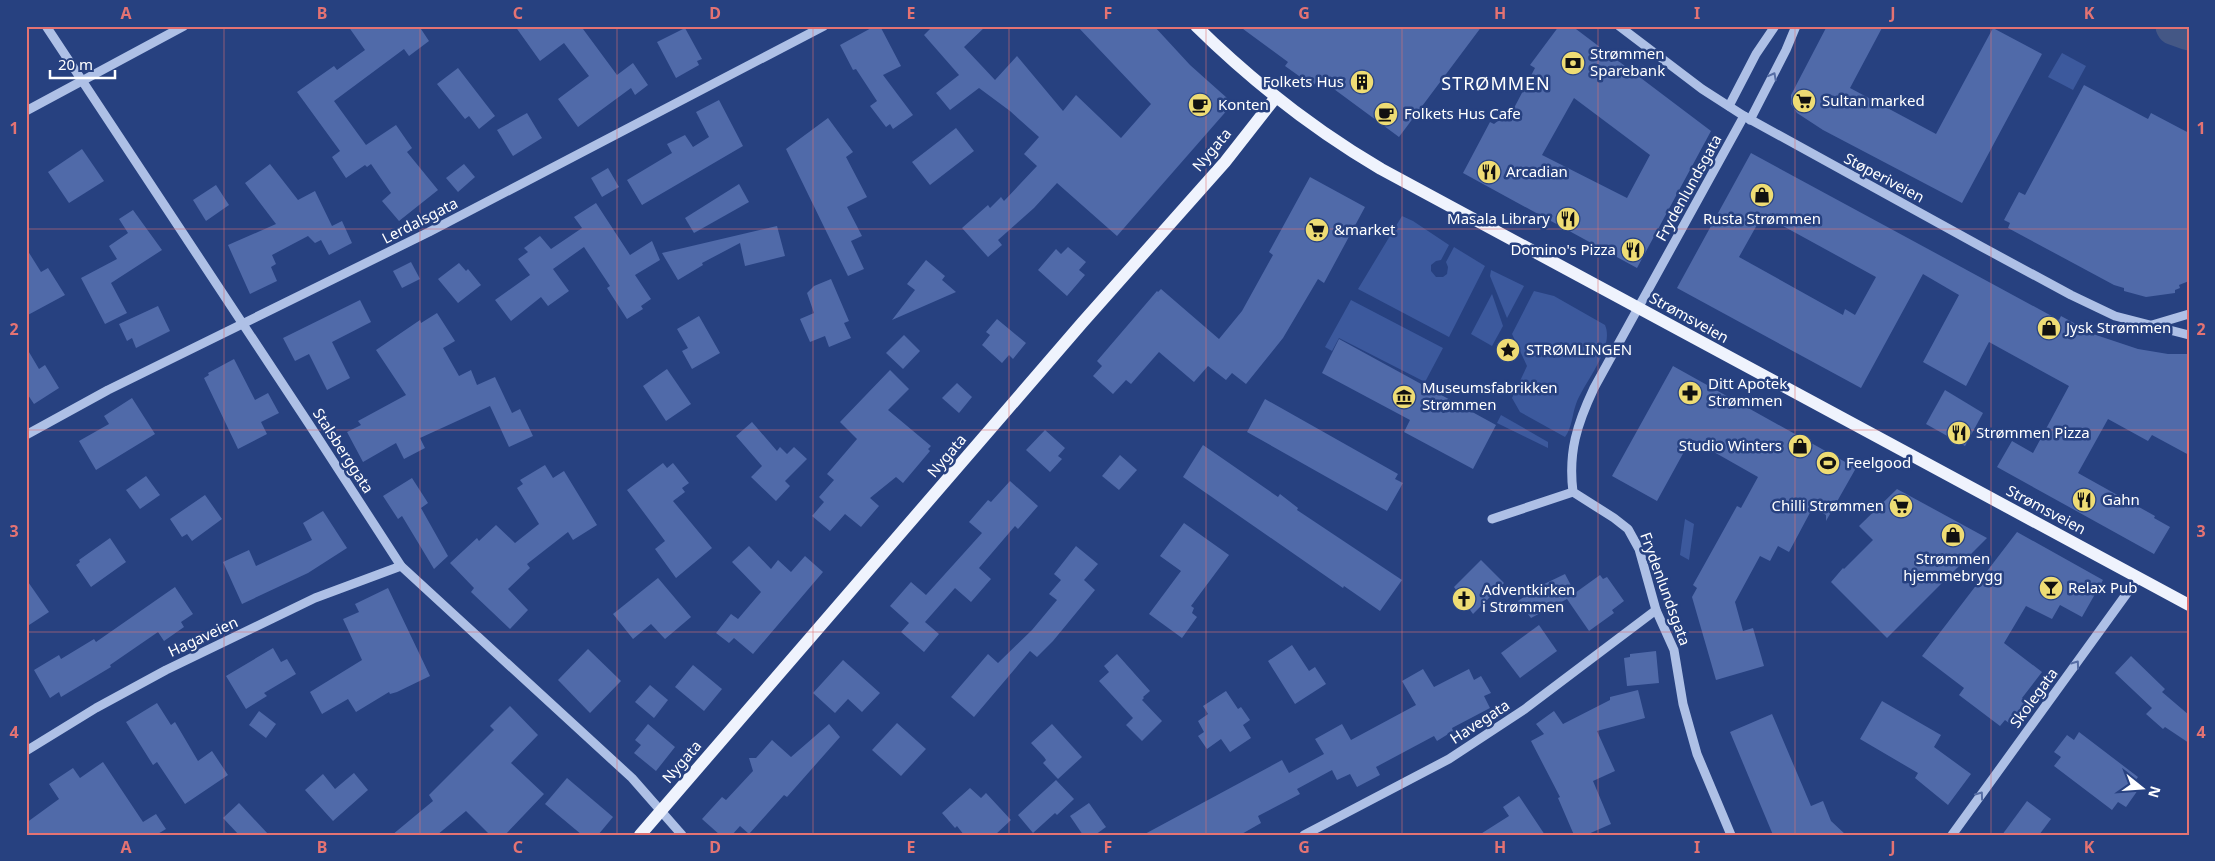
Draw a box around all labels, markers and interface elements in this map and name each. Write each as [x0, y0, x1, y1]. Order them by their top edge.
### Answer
text: A [120, 2, 132, 24]
text: B [317, 2, 327, 24]
text: C [513, 2, 523, 24]
text: D [709, 2, 721, 24]
text: E [907, 2, 916, 24]
text: F [1104, 2, 1112, 24]
text: G [1298, 2, 1310, 24]
text: H [1494, 2, 1506, 24]
text: I [1694, 2, 1700, 24]
text: J [1888, 2, 1896, 24]
text: K [2084, 2, 2095, 24]
place label: Strømmen Sparebank [1590, 43, 1665, 80]
scale bar [50, 48, 115, 80]
bank icon: Strømmen Sparebank [1560, 50, 1586, 76]
text: 20 m [58, 54, 93, 74]
building icon: Folkets Hus [1349, 69, 1375, 95]
place label: Folkets Hus [1263, 71, 1344, 91]
district label: STRØMMEN [1441, 71, 1551, 95]
one-way arrow [1767, 73, 1777, 82]
supermarket icon: Sultan marked [1791, 88, 1817, 114]
place label: Sultan marked [1822, 90, 1925, 110]
cafe icon: Konten [1187, 92, 1213, 118]
place label: Konten [1218, 94, 1269, 114]
cafe icon: Folkets Hus Cafe [1373, 101, 1399, 127]
place label: Folkets Hus Cafe [1404, 103, 1521, 123]
text: 1 [9, 117, 19, 139]
text: 1 [2196, 117, 2206, 139]
street label: Nygata [1187, 124, 1235, 175]
street label: Frydenlundsgata [1651, 131, 1726, 244]
street label: Støperiveien [1841, 148, 1928, 207]
restaurant icon: Arcadian [1476, 159, 1502, 185]
place label: Arcadian [1506, 161, 1568, 181]
shop icon: Rusta Strømmen [1749, 182, 1775, 208]
street label: Lerdalsgata [378, 192, 461, 248]
restaurant icon: Masala Library [1555, 206, 1581, 232]
place label: Masala Library [1447, 208, 1550, 228]
place label: Rusta Strømmen [1703, 208, 1821, 228]
supermarket icon: &market [1304, 217, 1330, 243]
place label: &market [1334, 219, 1396, 239]
restaurant icon: Domino's Pizza [1620, 237, 1646, 263]
place label: Domino's Pizza [1510, 239, 1616, 259]
street label: Strømsveien [1646, 287, 1733, 347]
shop icon: Jysk Strømmen [2036, 315, 2062, 341]
place label: Jysk Strømmen [2064, 317, 2171, 337]
text: 2 [9, 318, 19, 340]
text: 2 [2196, 318, 2206, 340]
place icon: STRØMLINGEN [1495, 337, 1521, 363]
place label: STRØMLINGEN [1526, 339, 1632, 359]
place label: Ditt Apotek Strømmen [1708, 373, 1787, 410]
place label: Museumsfabrikken Strømmen [1422, 377, 1558, 414]
pharmacy icon: Ditt Apotek Strømmen [1677, 380, 1703, 406]
museum icon: Museumsfabrikken Strømmen [1391, 384, 1417, 410]
street label: Stalsberggata [309, 404, 379, 497]
restaurant icon: Strømmen Pizza [1946, 420, 1972, 446]
place label: Strømmen Pizza [1976, 422, 2090, 442]
street label: Nygata [922, 430, 970, 481]
shop icon: Studio Winters [1787, 433, 1813, 459]
place label: Studio Winters [1679, 435, 1782, 455]
sports icon: Feelgood [1815, 450, 1841, 476]
place label: Feelgood [1846, 452, 1911, 472]
street label: Strømsveien [2003, 480, 2090, 538]
restaurant icon: Gahn [2071, 487, 2097, 513]
place label: Gahn [2102, 489, 2140, 509]
supermarket icon: Chilli Strømmen [1888, 493, 1914, 519]
place label: Chilli Strømmen [1771, 495, 1884, 515]
text: 3 [9, 520, 19, 542]
text: 3 [2196, 520, 2206, 542]
shop icon: Strømmen hjemmebrygg [1940, 522, 1966, 548]
street label: Frydenlundsgata [1636, 529, 1696, 648]
place label: Strømmen hjemmebrygg [1903, 548, 2003, 585]
bar icon: Relax Pub [2038, 575, 2064, 601]
place label: Relax Pub [2068, 577, 2137, 597]
place label: Adventkirken i Strømmen [1482, 579, 1575, 616]
church icon: Adventkirken i Strømmen [1451, 586, 1477, 612]
street label: Hagaveien [164, 611, 241, 661]
one-way arrow [2070, 661, 2078, 670]
street label: Skolegata [2005, 664, 2062, 731]
street label: Havegata [1446, 695, 1513, 748]
text: 4 [9, 721, 19, 743]
text: 4 [2196, 721, 2206, 743]
street label: Nygata [657, 736, 705, 787]
north arrow [2118, 764, 2168, 814]
text: N [2144, 784, 2166, 800]
one-way arrow [1974, 791, 1983, 801]
text: A [120, 836, 132, 858]
text: B [317, 836, 327, 858]
text: C [513, 836, 523, 858]
text: D [709, 836, 721, 858]
text: E [907, 836, 916, 858]
text: F [1104, 836, 1112, 858]
text: G [1298, 836, 1310, 858]
text: H [1494, 836, 1506, 858]
text: I [1694, 836, 1700, 858]
text: J [1888, 836, 1896, 858]
text: K [2084, 836, 2095, 858]

